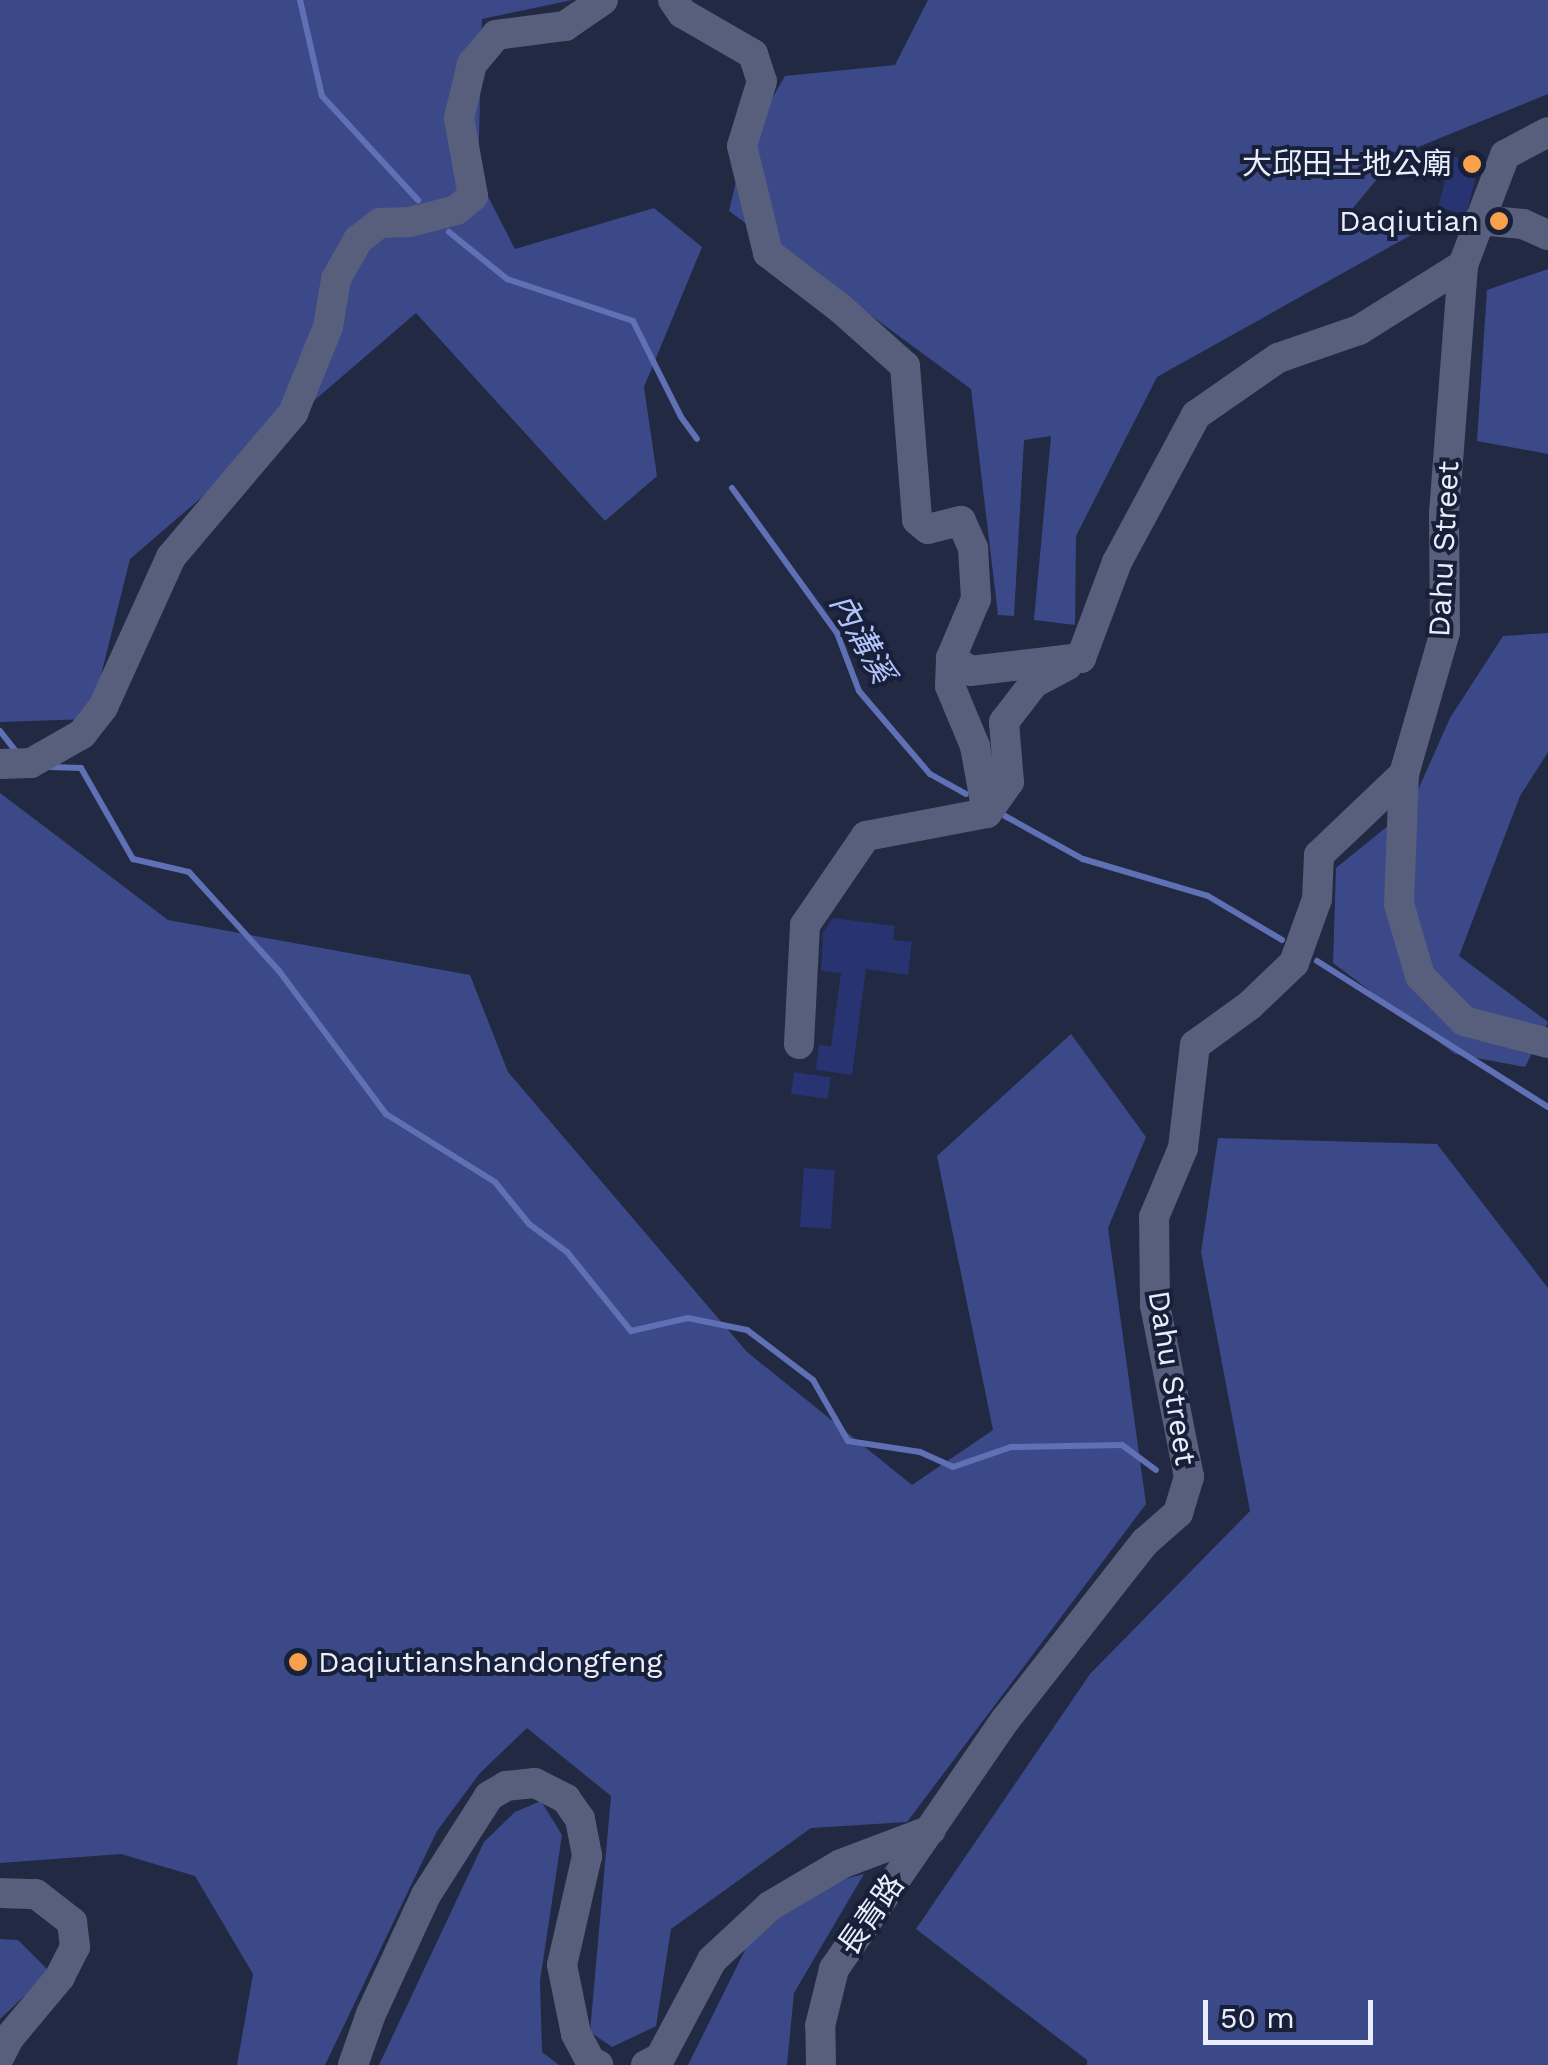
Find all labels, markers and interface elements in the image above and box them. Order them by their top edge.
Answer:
place label: 大邱田土地公廟 [1242,146,1452,182]
marker: 大邱田土地公廟 [1461,153,1483,175]
place label: Daqiutian [1339,203,1479,239]
marker: Daqiutian [1488,210,1510,232]
street label: Dahu Street [1421,460,1467,638]
water label: 內溝溪 [822,587,902,689]
street label: Dahu Street [1140,1288,1204,1468]
place label: Daqiutianshandongfeng [318,1644,662,1680]
marker: Daqiutianshandongfeng [287,1651,309,1673]
street label: 長青路 [830,1868,912,1962]
scale bar [1208,1980,1378,2042]
text: 50 m [1220,2000,1295,2035]

